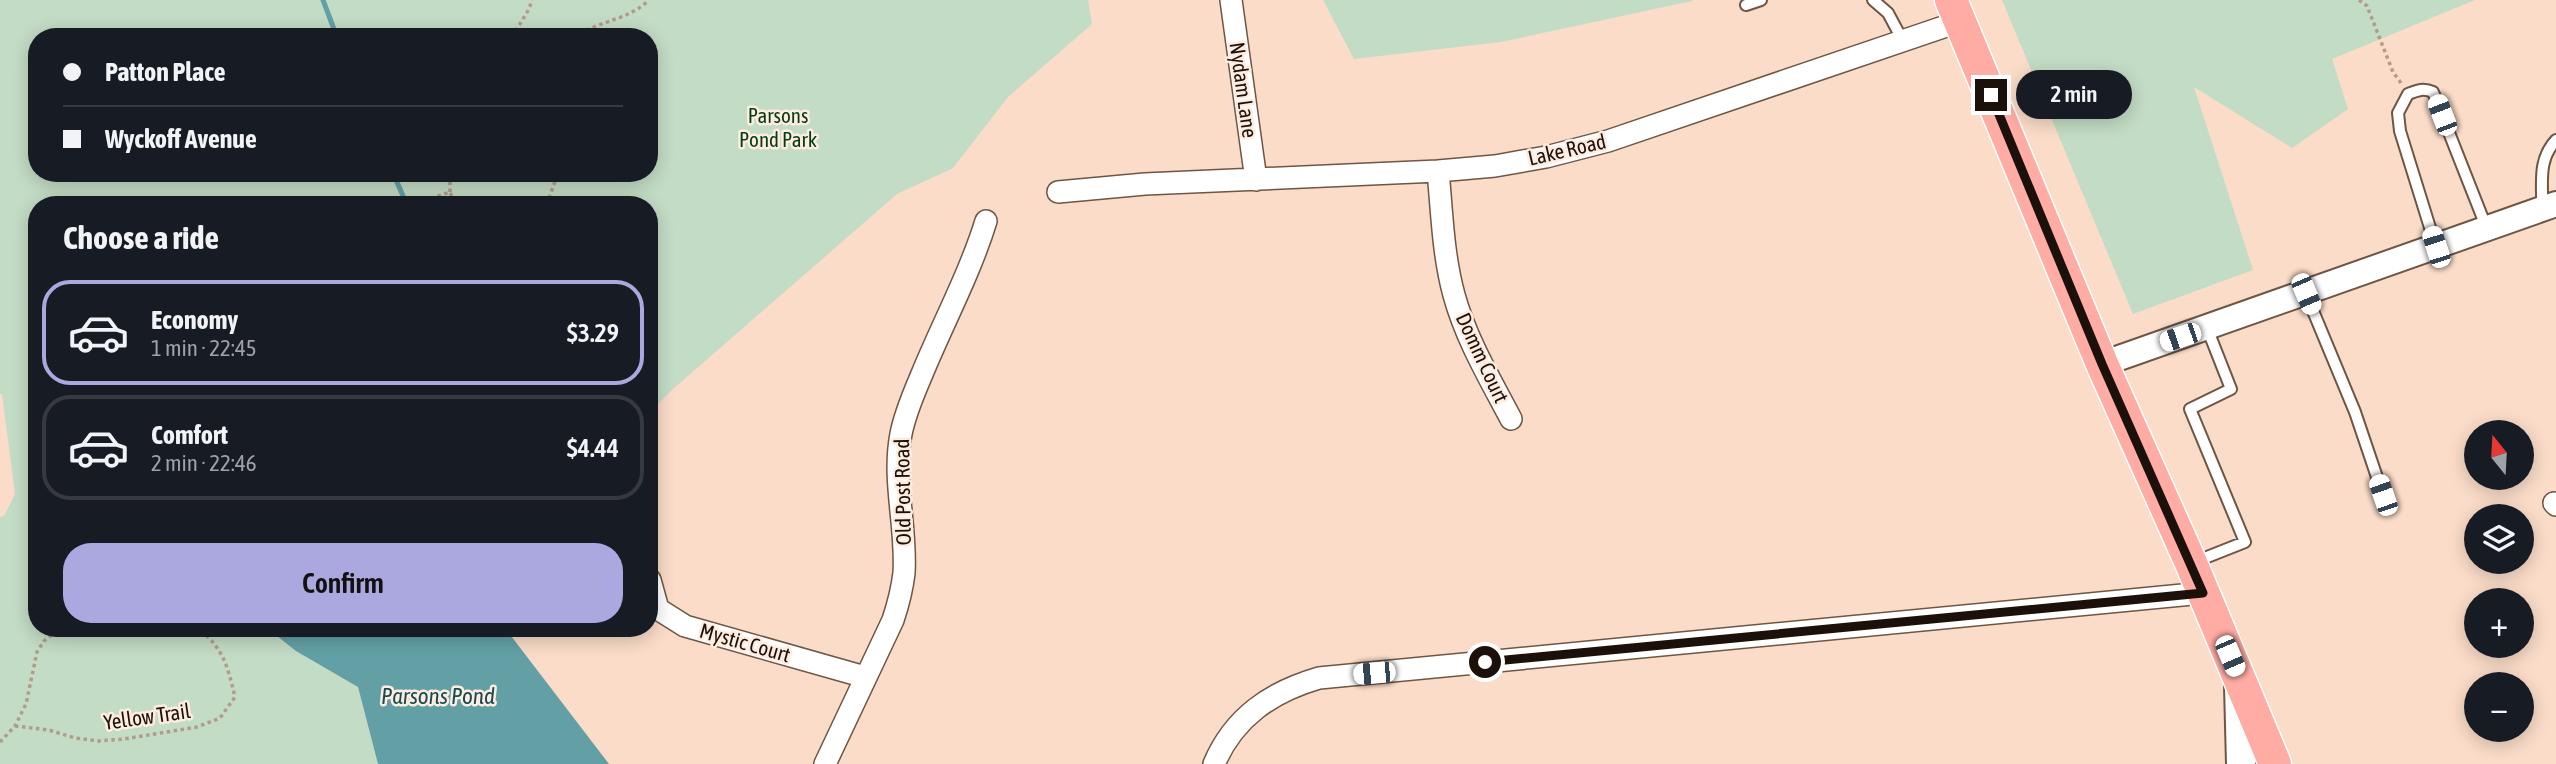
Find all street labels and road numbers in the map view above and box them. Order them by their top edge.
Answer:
street label: Nydam Lane [1225,41,1263,139]
street label: Lake Road [1525,128,1608,170]
street label: Domm Court [1452,309,1514,406]
street label: Old Post Road [889,438,915,546]
street label: Mystic Court [697,618,793,666]
street label: Yellow Trail [102,698,192,734]

